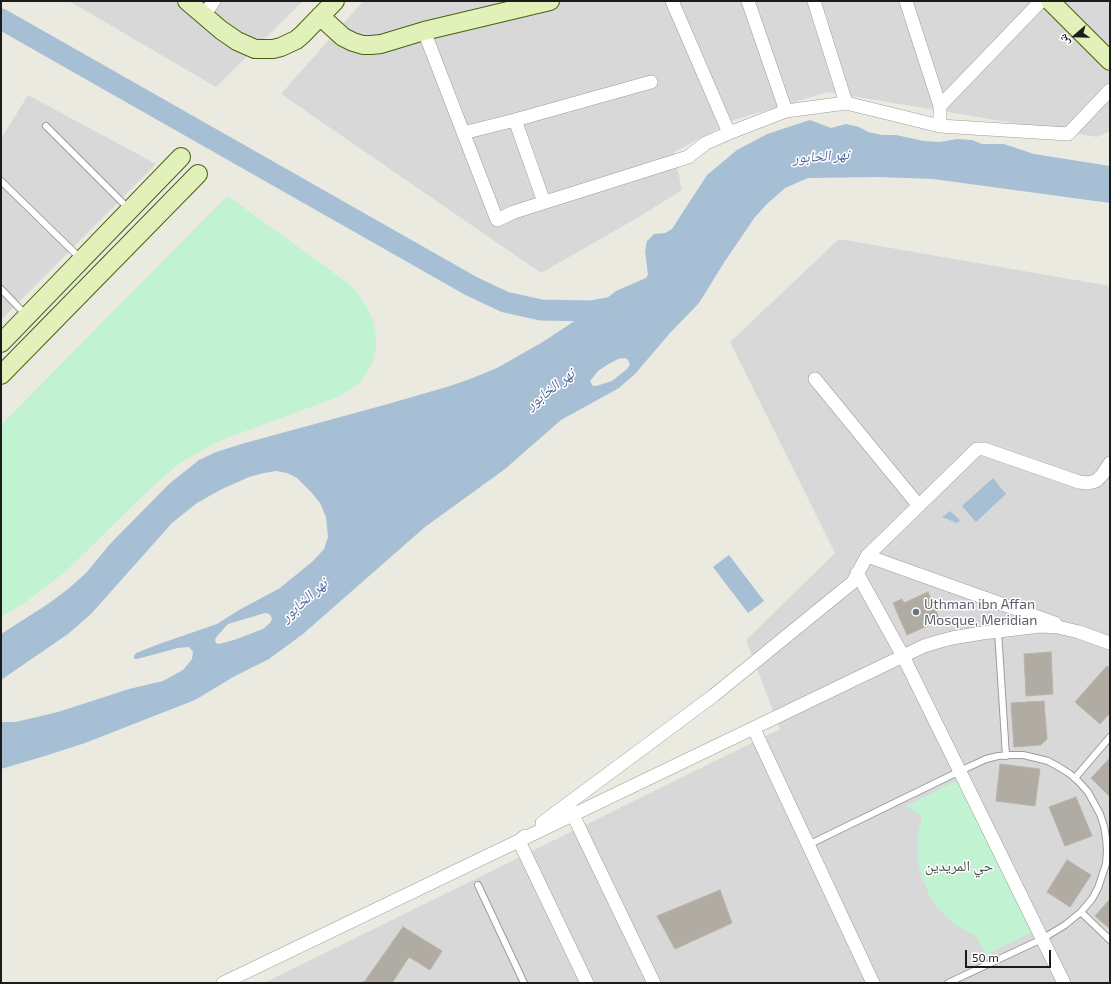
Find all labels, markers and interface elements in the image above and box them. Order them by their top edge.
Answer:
north arrow [1055,16,1095,56]
text: ش [1055,33,1071,48]
water label: نهر الخابور [792,145,850,167]
water label: نهر الخابور [522,364,578,414]
water label: نهر الخابور [277,574,331,626]
place label: Uthman ibn Affan Mosque, Meridian [924,596,1037,628]
marker: Uthman ibn Affan Mosque, Meridian [911,607,921,617]
district label: حي المريدين [925,857,993,875]
scale bar [967,942,1053,968]
text: 50 m [972,950,999,964]

